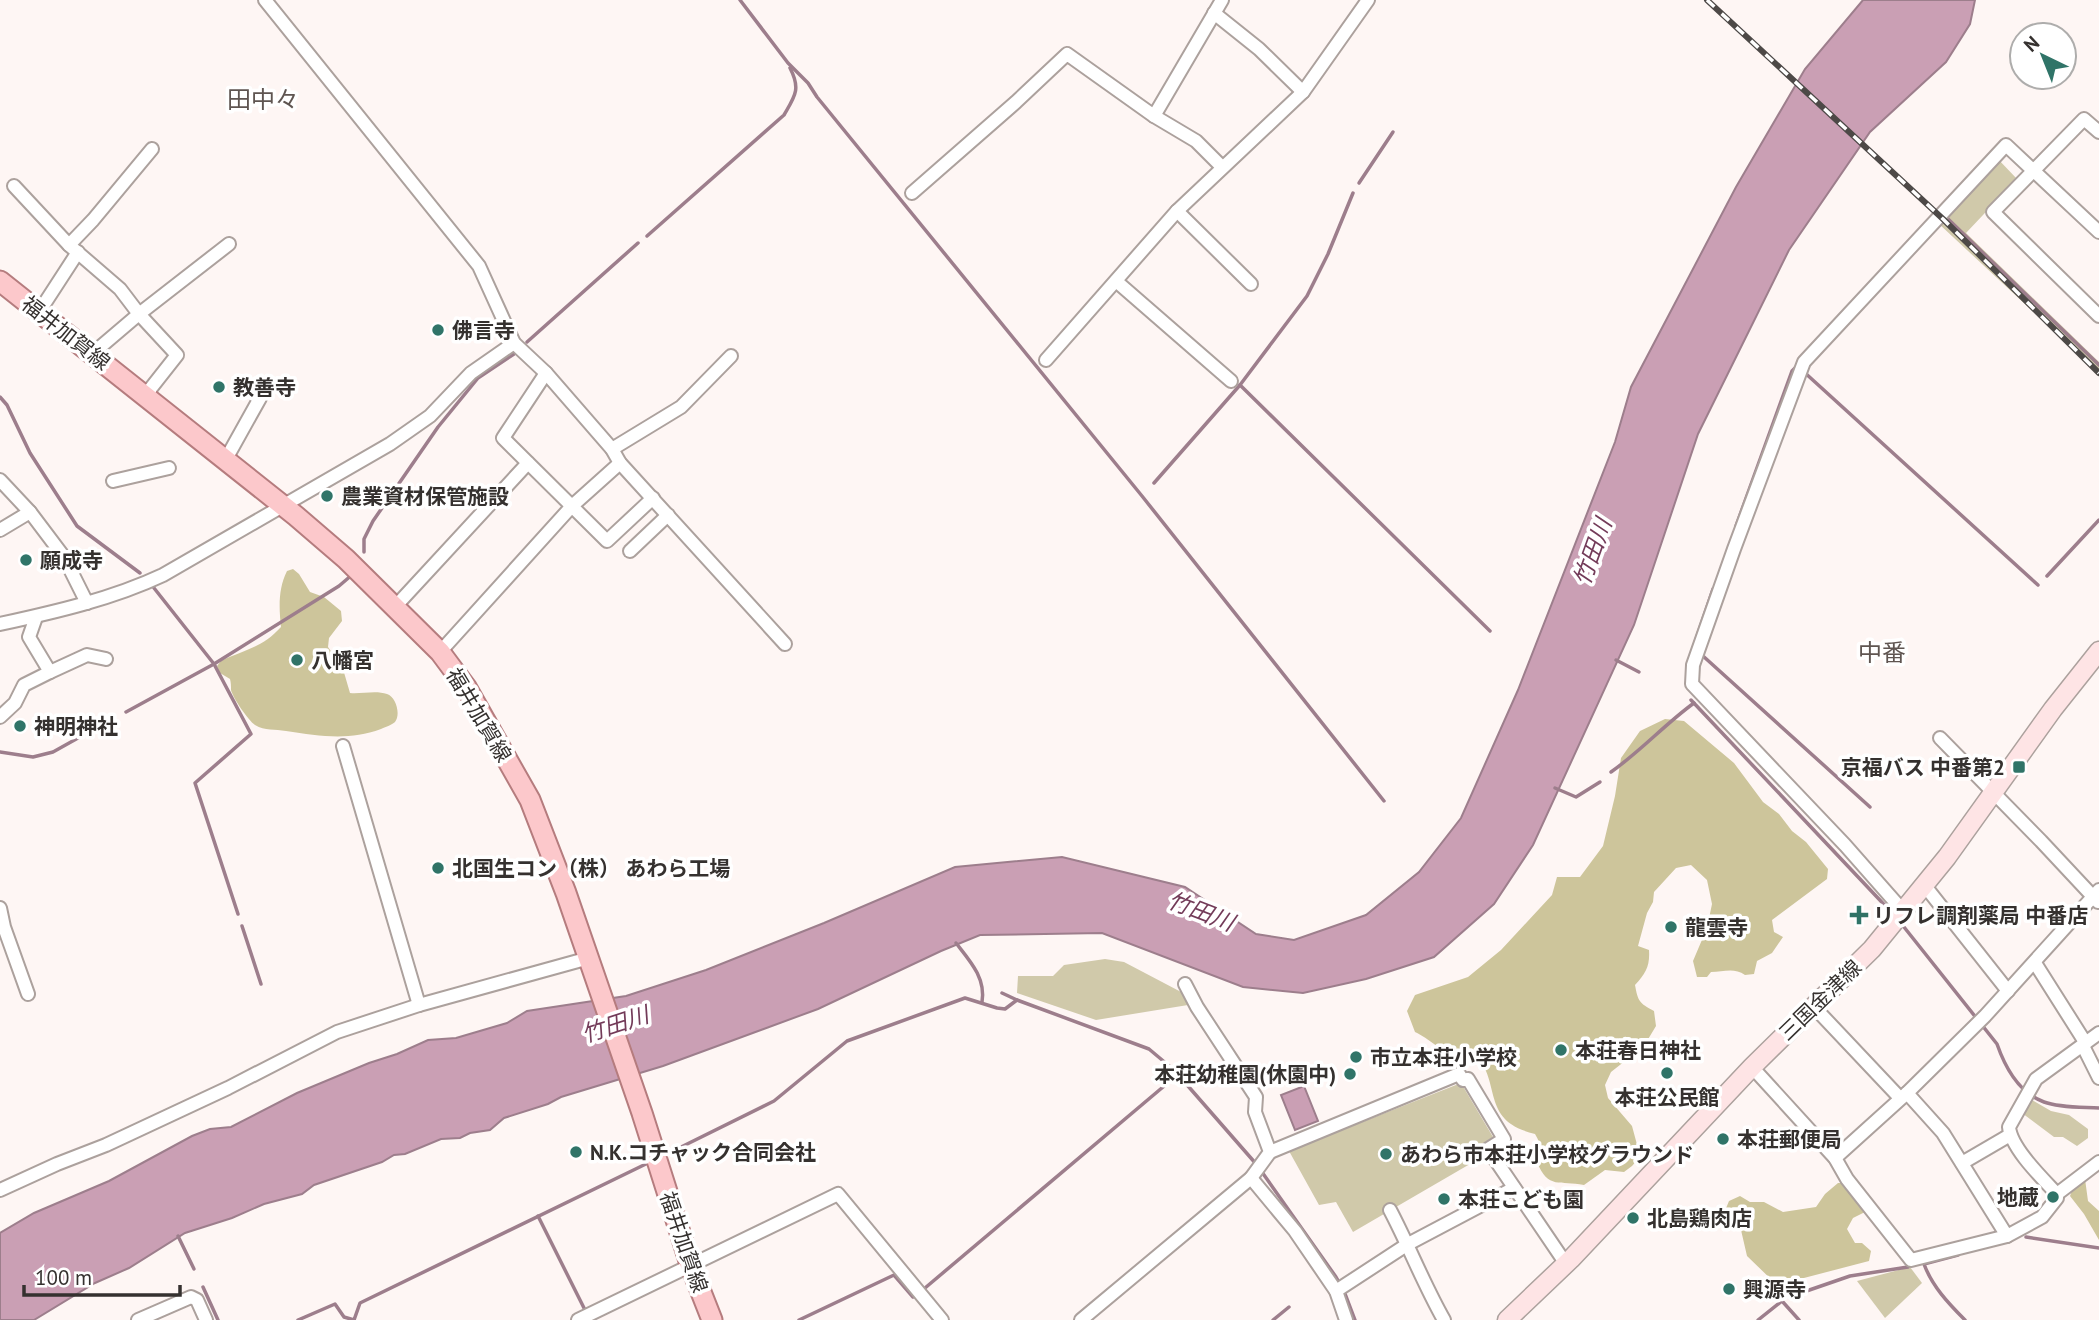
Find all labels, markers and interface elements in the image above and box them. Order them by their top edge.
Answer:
north arrow [2008,21,2078,91]
text: N [2019,31,2044,57]
district label: 田中々 [227,84,299,115]
street label: 福井加賀線 [16,290,116,376]
place label: 佛言寺 [452,317,515,344]
marker: 佛言寺 [430,322,446,338]
place label: 教善寺 [233,374,296,401]
marker: 教善寺 [211,379,227,395]
place label: 農業資材保管施設 [341,483,509,510]
marker: 農業資材保管施設 [319,488,335,504]
water label: 竹田川 [1567,512,1618,589]
place label: 願成寺 [40,547,103,574]
marker: 願成寺 [18,552,34,568]
district label: 中番 [1858,637,1906,668]
place label: 八幡宮 [311,647,374,674]
marker: 八幡宮 [289,652,305,668]
street label: 福井加賀線 [440,663,518,767]
place label: 神明神社 [34,713,118,740]
marker: 神明神社 [12,718,28,734]
place label: 京福バス 中番第2 [1841,754,2005,781]
marker: 京福バス 中番第2 [2011,759,2027,775]
place label: 北国生コン（株） あわら工場 [452,855,730,882]
marker: 北国生コン（株） あわら工場 [430,860,446,876]
water label: 竹田川 [1164,885,1241,938]
place label: リフレ調剤薬局 中番店 [1873,902,2088,929]
marker: リフレ調剤薬局 中番店 [1851,907,1867,923]
place label: 龍雲寺 [1685,914,1748,941]
marker: 龍雲寺 [1663,919,1679,935]
street label: 三国金津線 [1773,954,1867,1046]
water label: 竹田川 [578,999,655,1048]
place label: 本荘春日神社 [1575,1037,1701,1064]
marker: 本荘春日神社 [1553,1042,1569,1058]
place label: 市立本荘小学校 [1370,1044,1517,1071]
marker: 市立本荘小学校 [1348,1049,1364,1065]
place label: 本荘幼稚園(休園中) [1154,1061,1336,1088]
marker: 本荘公民館 [1659,1065,1675,1081]
marker: 本荘幼稚園(休園中) [1342,1066,1358,1082]
place label: 本荘公民館 [1615,1084,1720,1111]
place label: 本荘郵便局 [1737,1126,1842,1153]
marker: 本荘郵便局 [1715,1131,1731,1147]
place label: N.K.コチャック合同会社 [590,1139,816,1166]
place label: あわら市本荘小学校グラウンド [1400,1141,1694,1168]
marker: N.K.コチャック合同会社 [568,1144,584,1160]
marker: あわら市本荘小学校グラウンド [1378,1146,1394,1162]
place label: 地蔵 [1997,1184,2039,1211]
place label: 本荘こども園 [1458,1186,1584,1213]
street label: 福井加賀線 [654,1188,714,1296]
marker: 地蔵 [2045,1189,2061,1205]
marker: 本荘こども園 [1436,1191,1452,1207]
place label: 北島鶏肉店 [1647,1205,1752,1232]
marker: 北島鶏肉店 [1625,1210,1641,1226]
scale bar [24,1254,180,1298]
text: 100 m [35,1264,92,1291]
place label: 興源寺 [1743,1276,1806,1303]
marker: 興源寺 [1721,1281,1737,1297]

